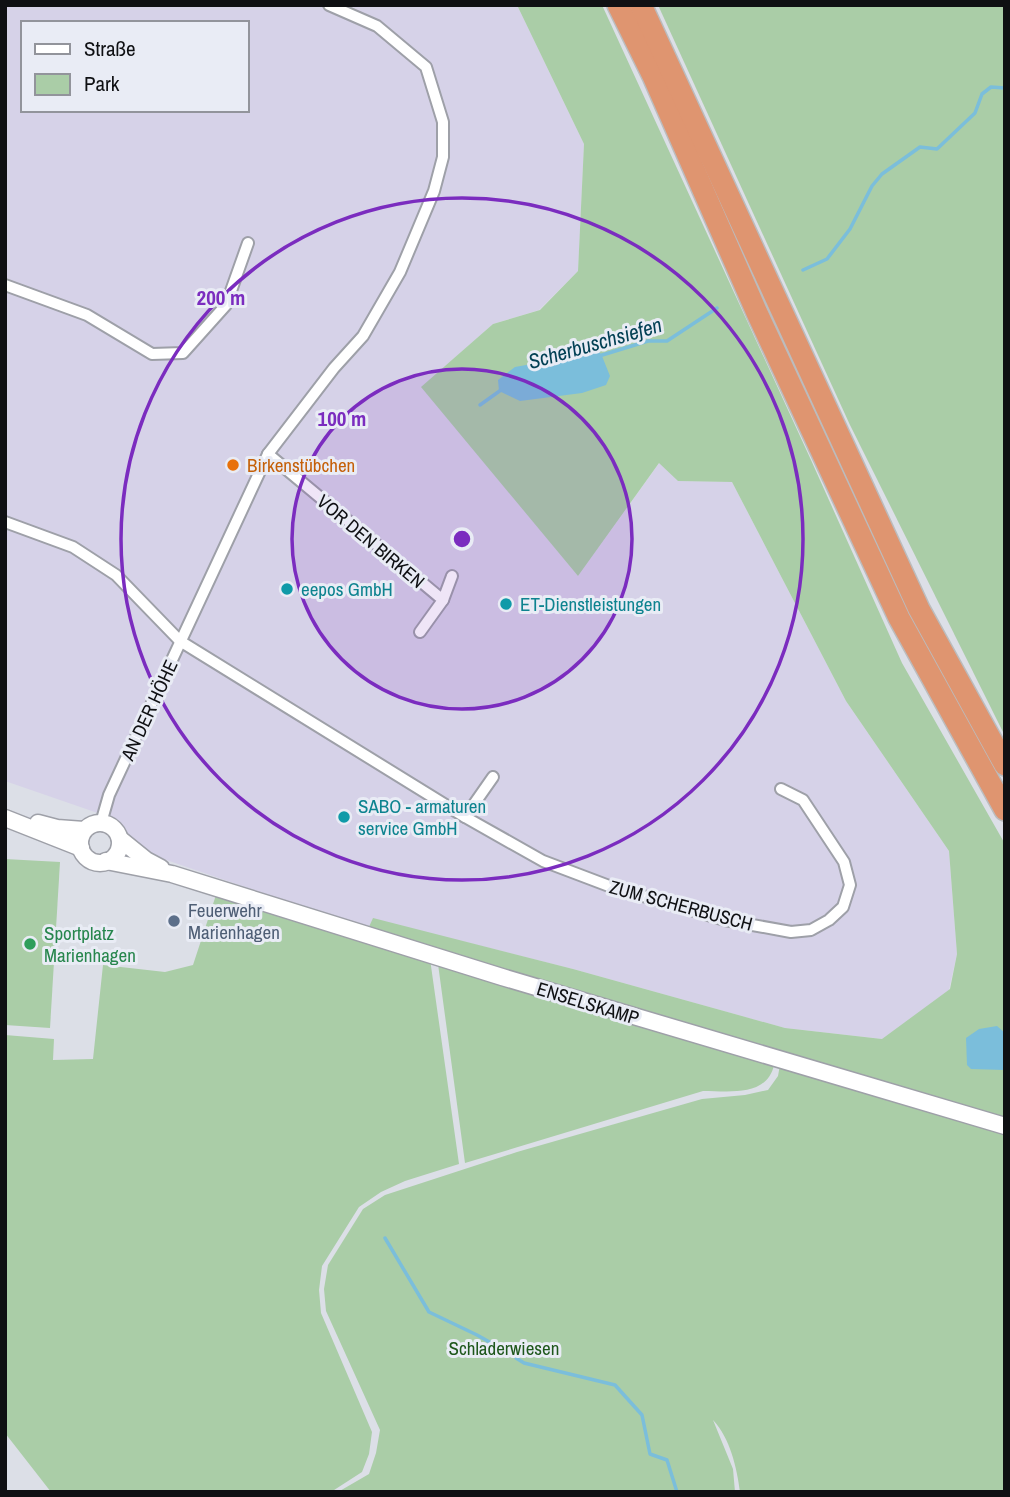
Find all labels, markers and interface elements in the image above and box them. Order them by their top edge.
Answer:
legend [21,21,248,112]
text: Straße [84,34,136,63]
text: Park [84,69,120,98]
text: 200 m [197,283,245,312]
water label: Scherbuschsiefen [525,310,665,376]
text: 100 m [318,404,366,433]
place label: Birkenstübchen [247,452,355,478]
marker: Birkenstübchen [225,457,241,473]
street label: VOR DEN BIRKEN [312,488,430,594]
centre of rings [450,527,474,551]
place label: eepos GmbH [301,576,393,602]
marker: eepos GmbH [279,581,295,597]
place label: ET-Dienstleistungen [520,591,661,617]
marker: ET-Dienstleistungen [498,596,514,612]
street label: AN DER HÖHE [114,655,184,765]
place label: SABO - armaturen service GmbH [358,793,486,841]
marker: SABO - armaturen service GmbH [336,809,352,825]
street label: ZUM SCHERBUSCH [607,873,755,937]
place label: Feuerwehr Marienhagen [188,897,280,945]
marker: Feuerwehr Marienhagen [166,913,182,929]
place label: Sportplatz Marienhagen [44,920,136,968]
marker: Sportplatz Marienhagen [22,936,38,952]
street label: ENSELSKAMP [534,975,642,1031]
park label: Schladerwiesen [449,1335,559,1361]

